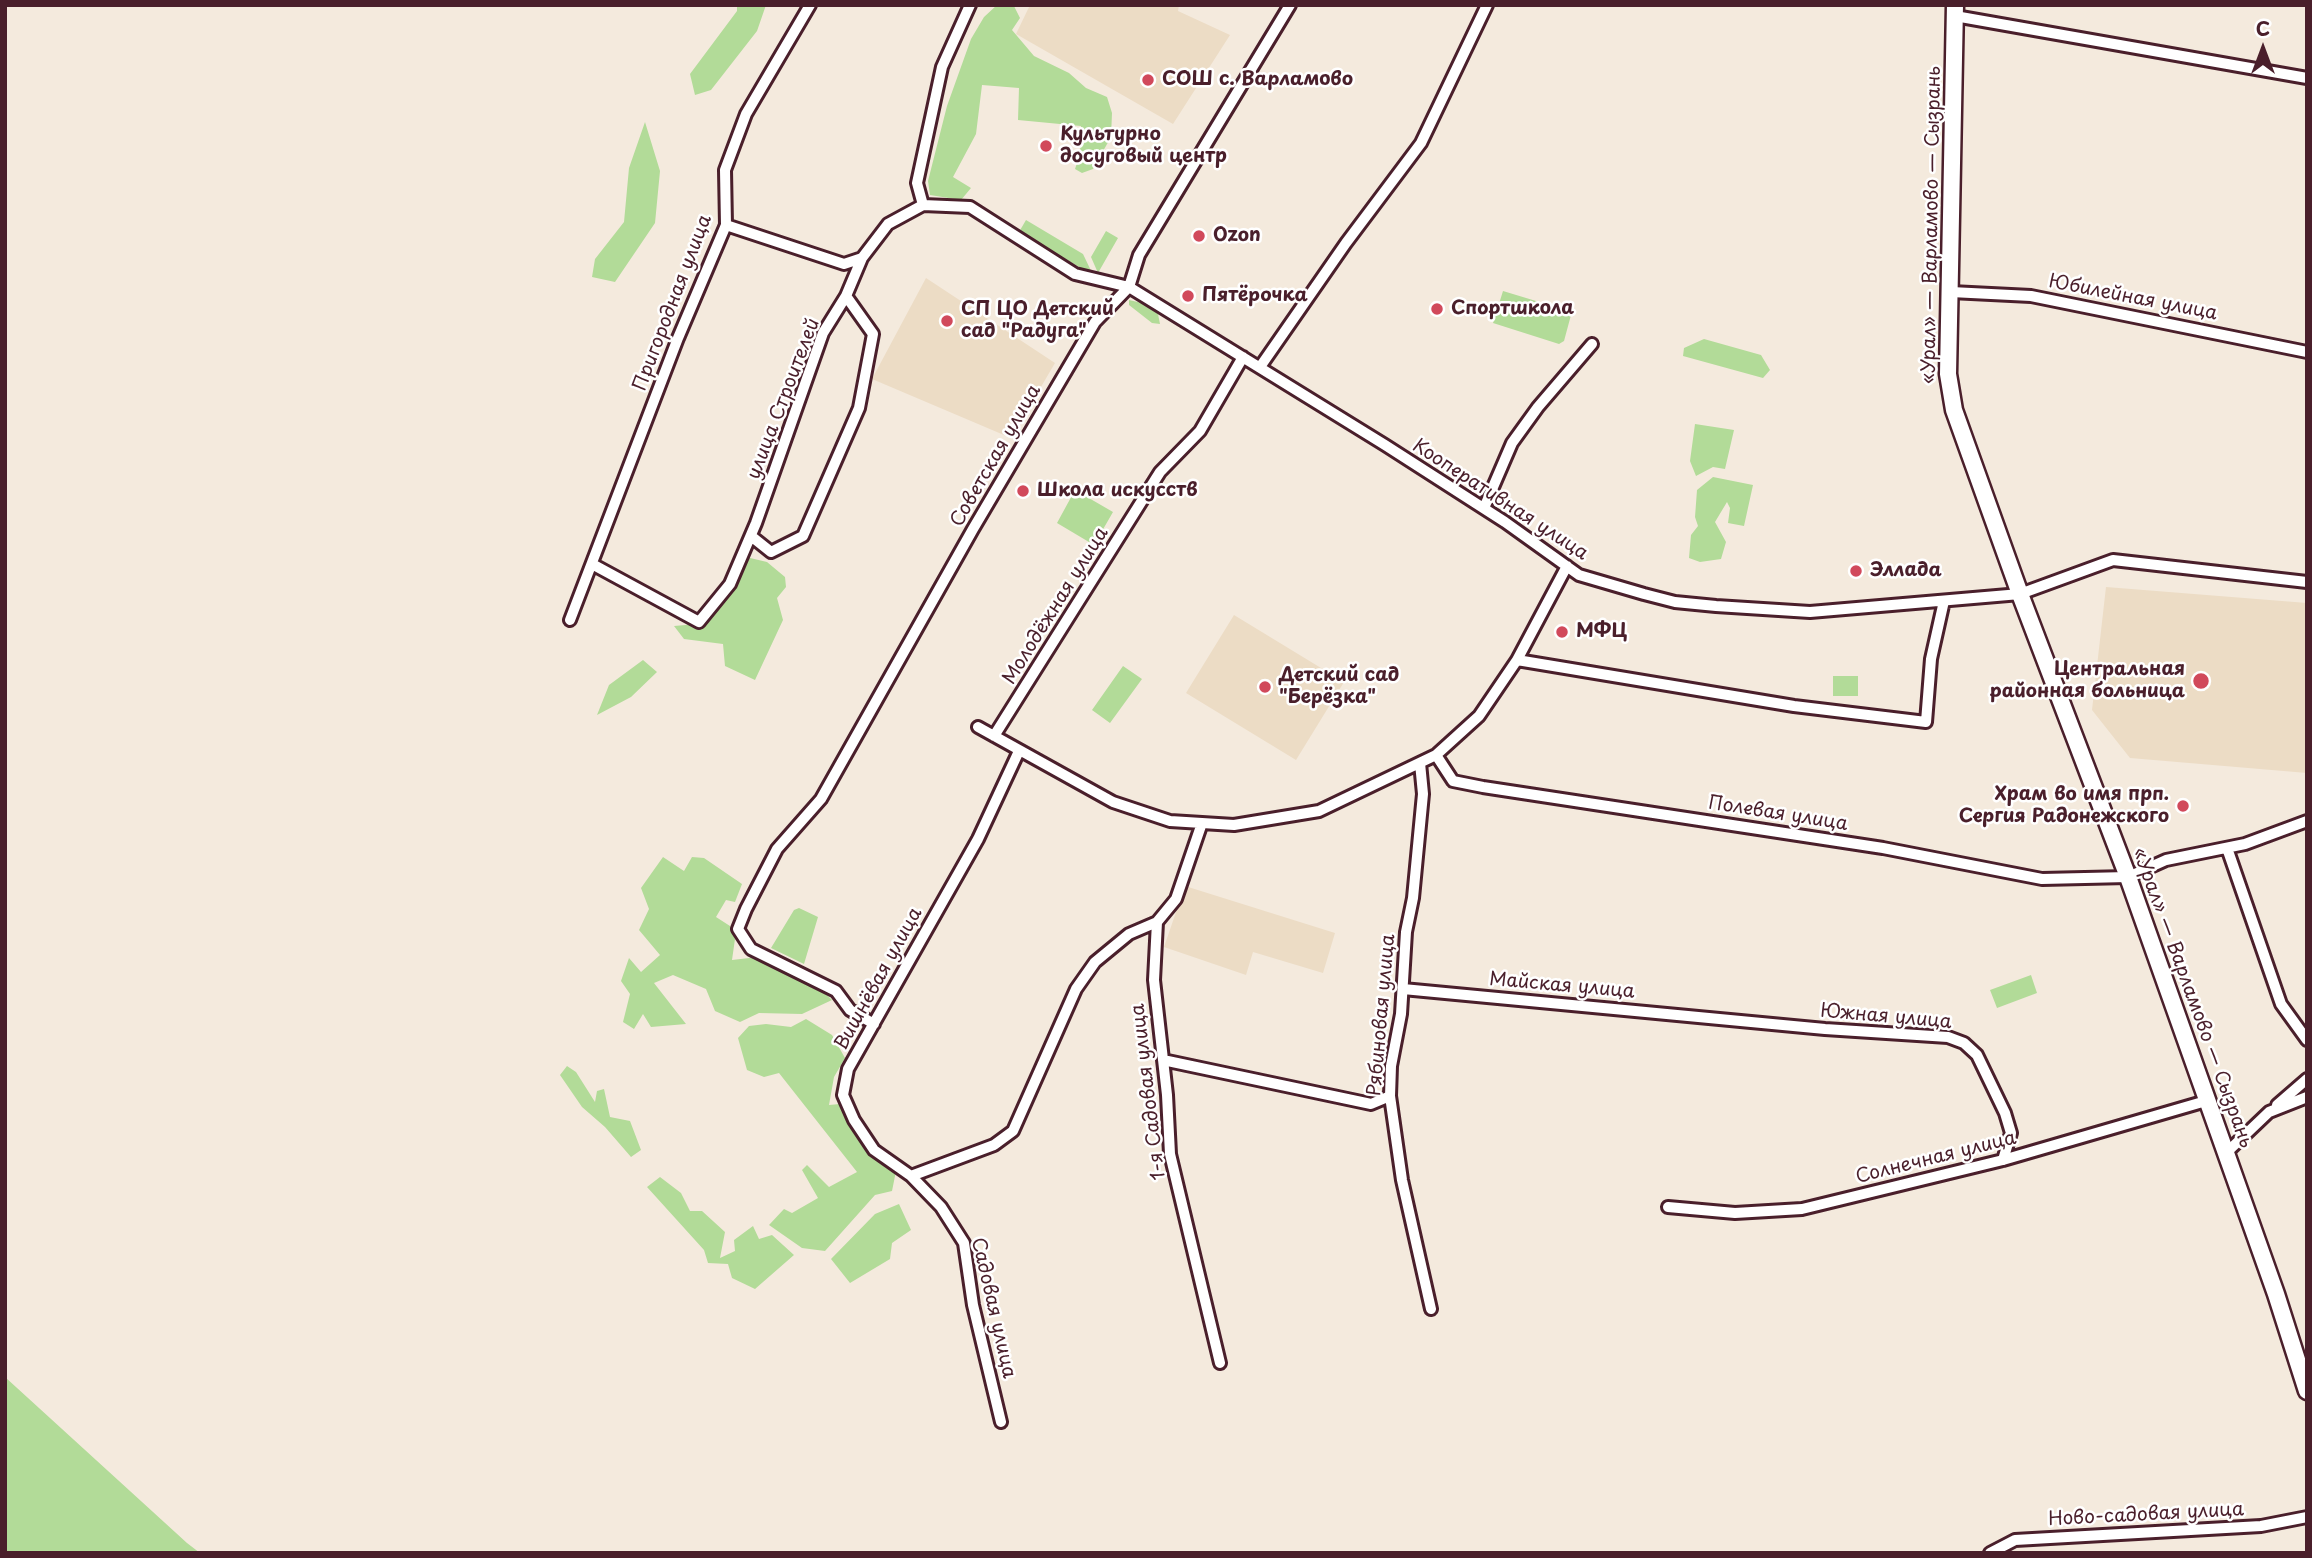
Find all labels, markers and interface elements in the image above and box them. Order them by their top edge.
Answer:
north arrow [2228,14,2298,84]
text: С [2256,14,2270,42]
street label: «Урал» — Варламово — Сызрань [1918,66,1946,384]
place label: СОШ с. Варламово [1162,69,1353,91]
marker: СОШ с. Варламово [1140,72,1156,88]
place label: Культурно досуговый центр [1060,124,1227,168]
marker: Культурно досуговый центр [1038,138,1054,154]
street label: Пригородная улица [629,212,717,394]
place label: Ozon [1213,225,1261,247]
marker: Ozon [1191,228,1207,244]
street label: Юбилейная улица [2047,270,2219,326]
place label: Пятёрочка [1202,285,1308,307]
marker: Пятёрочка [1180,288,1196,304]
place label: Спортшкола [1451,298,1574,320]
place label: СП ЦО Детский сад "Радуга" [961,299,1114,343]
marker: Спортшкола [1429,301,1445,317]
marker: СП ЦО Детский сад "Радуга" [939,313,955,329]
street label: улица Строителей [743,315,825,483]
street label: Советская улица [946,381,1046,531]
street label: Кооперативная улица [1408,435,1592,565]
place label: Школа искусств [1037,480,1198,502]
marker: Школа искусств [1015,483,1031,499]
street label: Молодёжная улица [998,523,1114,689]
place label: Эллада [1870,560,1942,582]
marker: Эллада [1848,563,1864,579]
place label: МФЦ [1576,621,1627,643]
marker: МФЦ [1554,624,1570,640]
place label: Центральная районная больница [1990,659,2185,703]
place label: Детский сад "Берёзка" [1279,665,1399,709]
marker: Центральная районная больница [2191,671,2211,691]
marker: Детский сад "Берёзка" [1257,679,1273,695]
place label: Храм во имя прп. Сергия Радонежского [1959,784,2169,828]
street label: Полевая улица [1707,792,1849,836]
marker: Храм во имя прп. Сергия Радонежского [2175,798,2191,814]
street label: «Урал» — Варламово — Сызрань [2127,845,2257,1151]
street label: Вишнёвая улица [830,904,928,1054]
street label: Рябиновая улица [1364,933,1400,1097]
street label: Майская улица [1488,968,1636,1004]
street label: Южная улица [1819,1000,1953,1034]
street label: 1-я Садовая улица [1127,1002,1171,1182]
street label: Солнечная улица [1853,1127,2019,1189]
street label: Садовая улица [966,1236,1020,1380]
street label: Ново-садовая улица [2048,1498,2244,1532]

